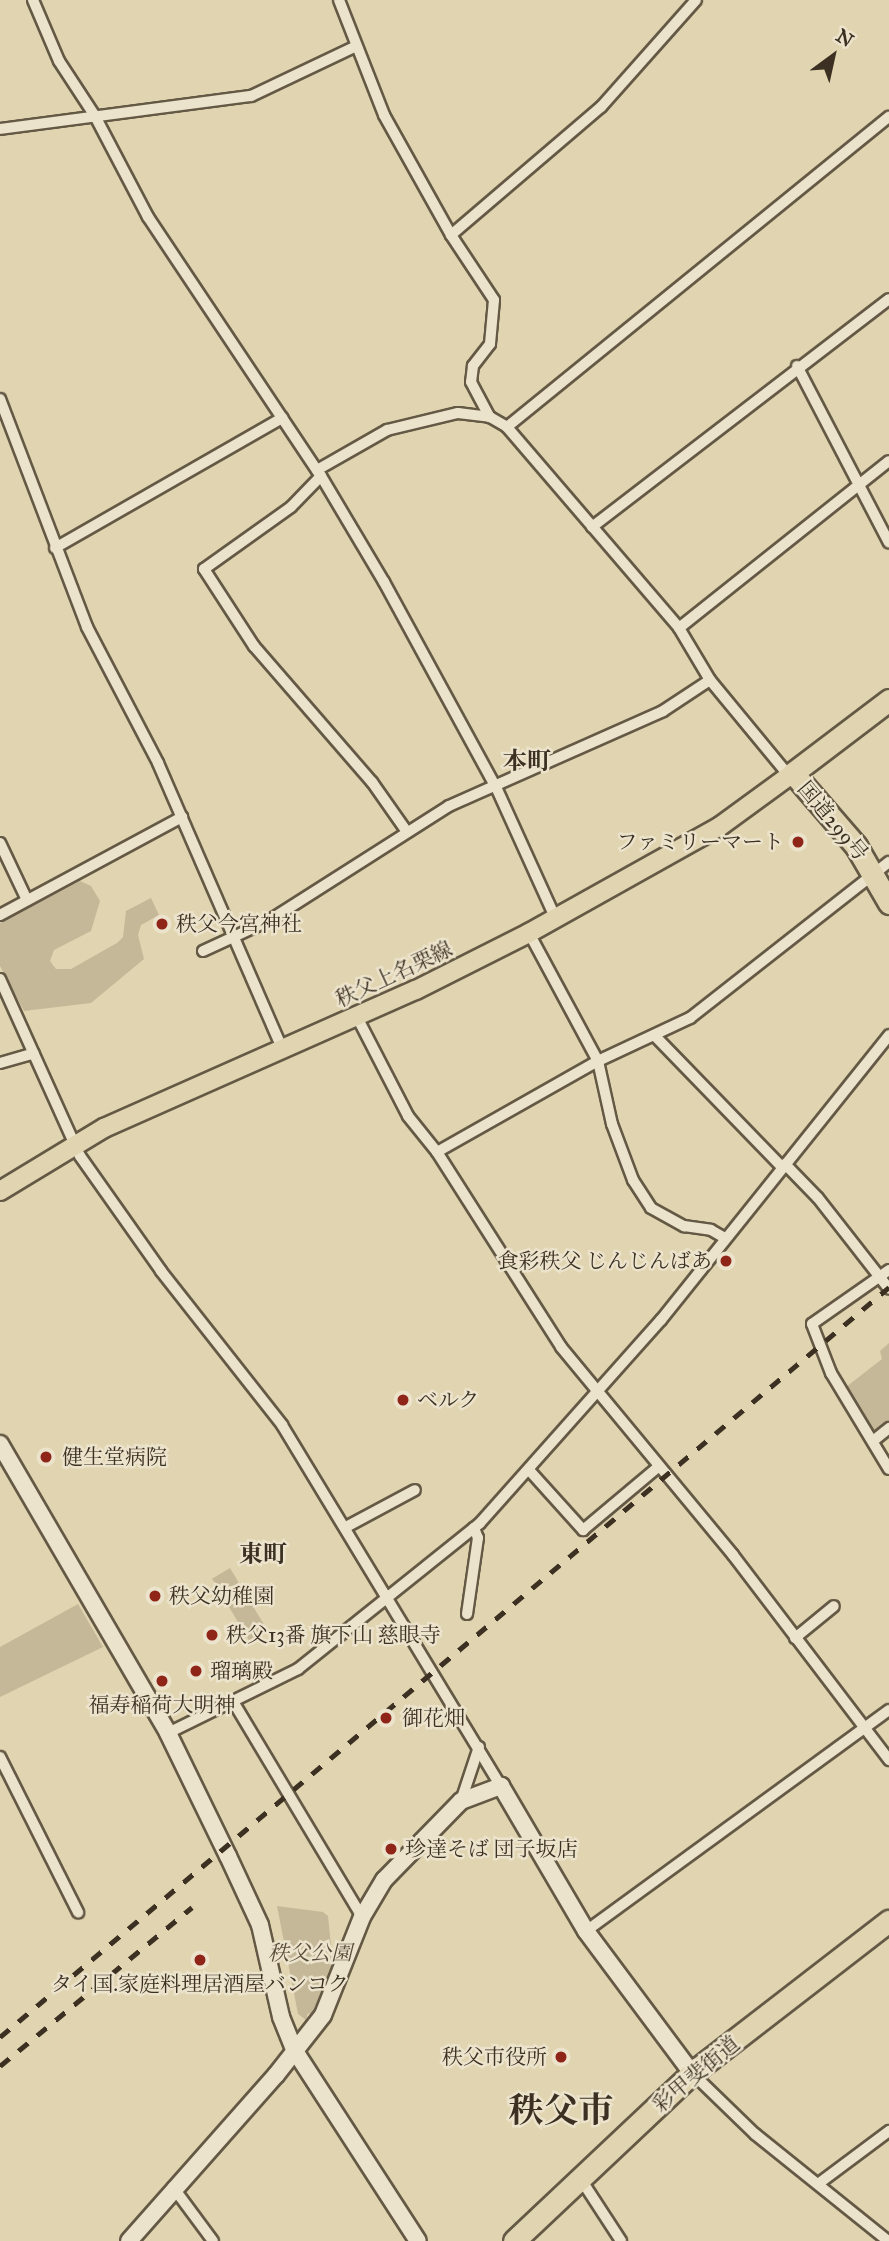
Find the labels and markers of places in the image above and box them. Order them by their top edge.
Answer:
place label: ファミリーマート [616,829,784,855]
marker: ファミリーマート [790,834,806,850]
place label: 秩父今宮神社 [176,911,302,937]
marker: 秩父今宮神社 [154,916,170,932]
place label: 食彩秩父 じんじんばあ [497,1248,712,1274]
marker: 食彩秩父 じんじんばあ [718,1253,734,1269]
place label: ベルク [417,1387,480,1413]
marker: ベルク [395,1392,411,1408]
place label: 健生堂病院 [62,1444,167,1470]
marker: 健生堂病院 [36,1447,56,1467]
place label: 秩父幼稚園 [169,1583,274,1609]
marker: 秩父幼稚園 [147,1588,163,1604]
place label: 秩父13番 旗下山 慈眼寺 [226,1622,441,1648]
marker: 秩父13番 旗下山 慈眼寺 [204,1627,220,1643]
place label: 瑠璃殿 [210,1658,273,1684]
marker: 瑠璃殿 [188,1663,204,1679]
marker: 福寿稲荷大明神 [154,1673,170,1689]
place label: 福寿稲荷大明神 [89,1692,235,1718]
place label: 御花畑 [402,1705,465,1731]
marker: 御花畑 [376,1708,396,1728]
place label: 珍達そば 団子坂店 [405,1836,578,1862]
marker: 珍達そば 団子坂店 [383,1841,399,1857]
marker: タイ国.家庭料理居酒屋バンコク [192,1952,208,1968]
place label: タイ国.家庭料理居酒屋バンコク [51,1971,349,1997]
place label: 秩父市役所 [442,2044,547,2070]
marker: 秩父市役所 [553,2049,569,2065]

